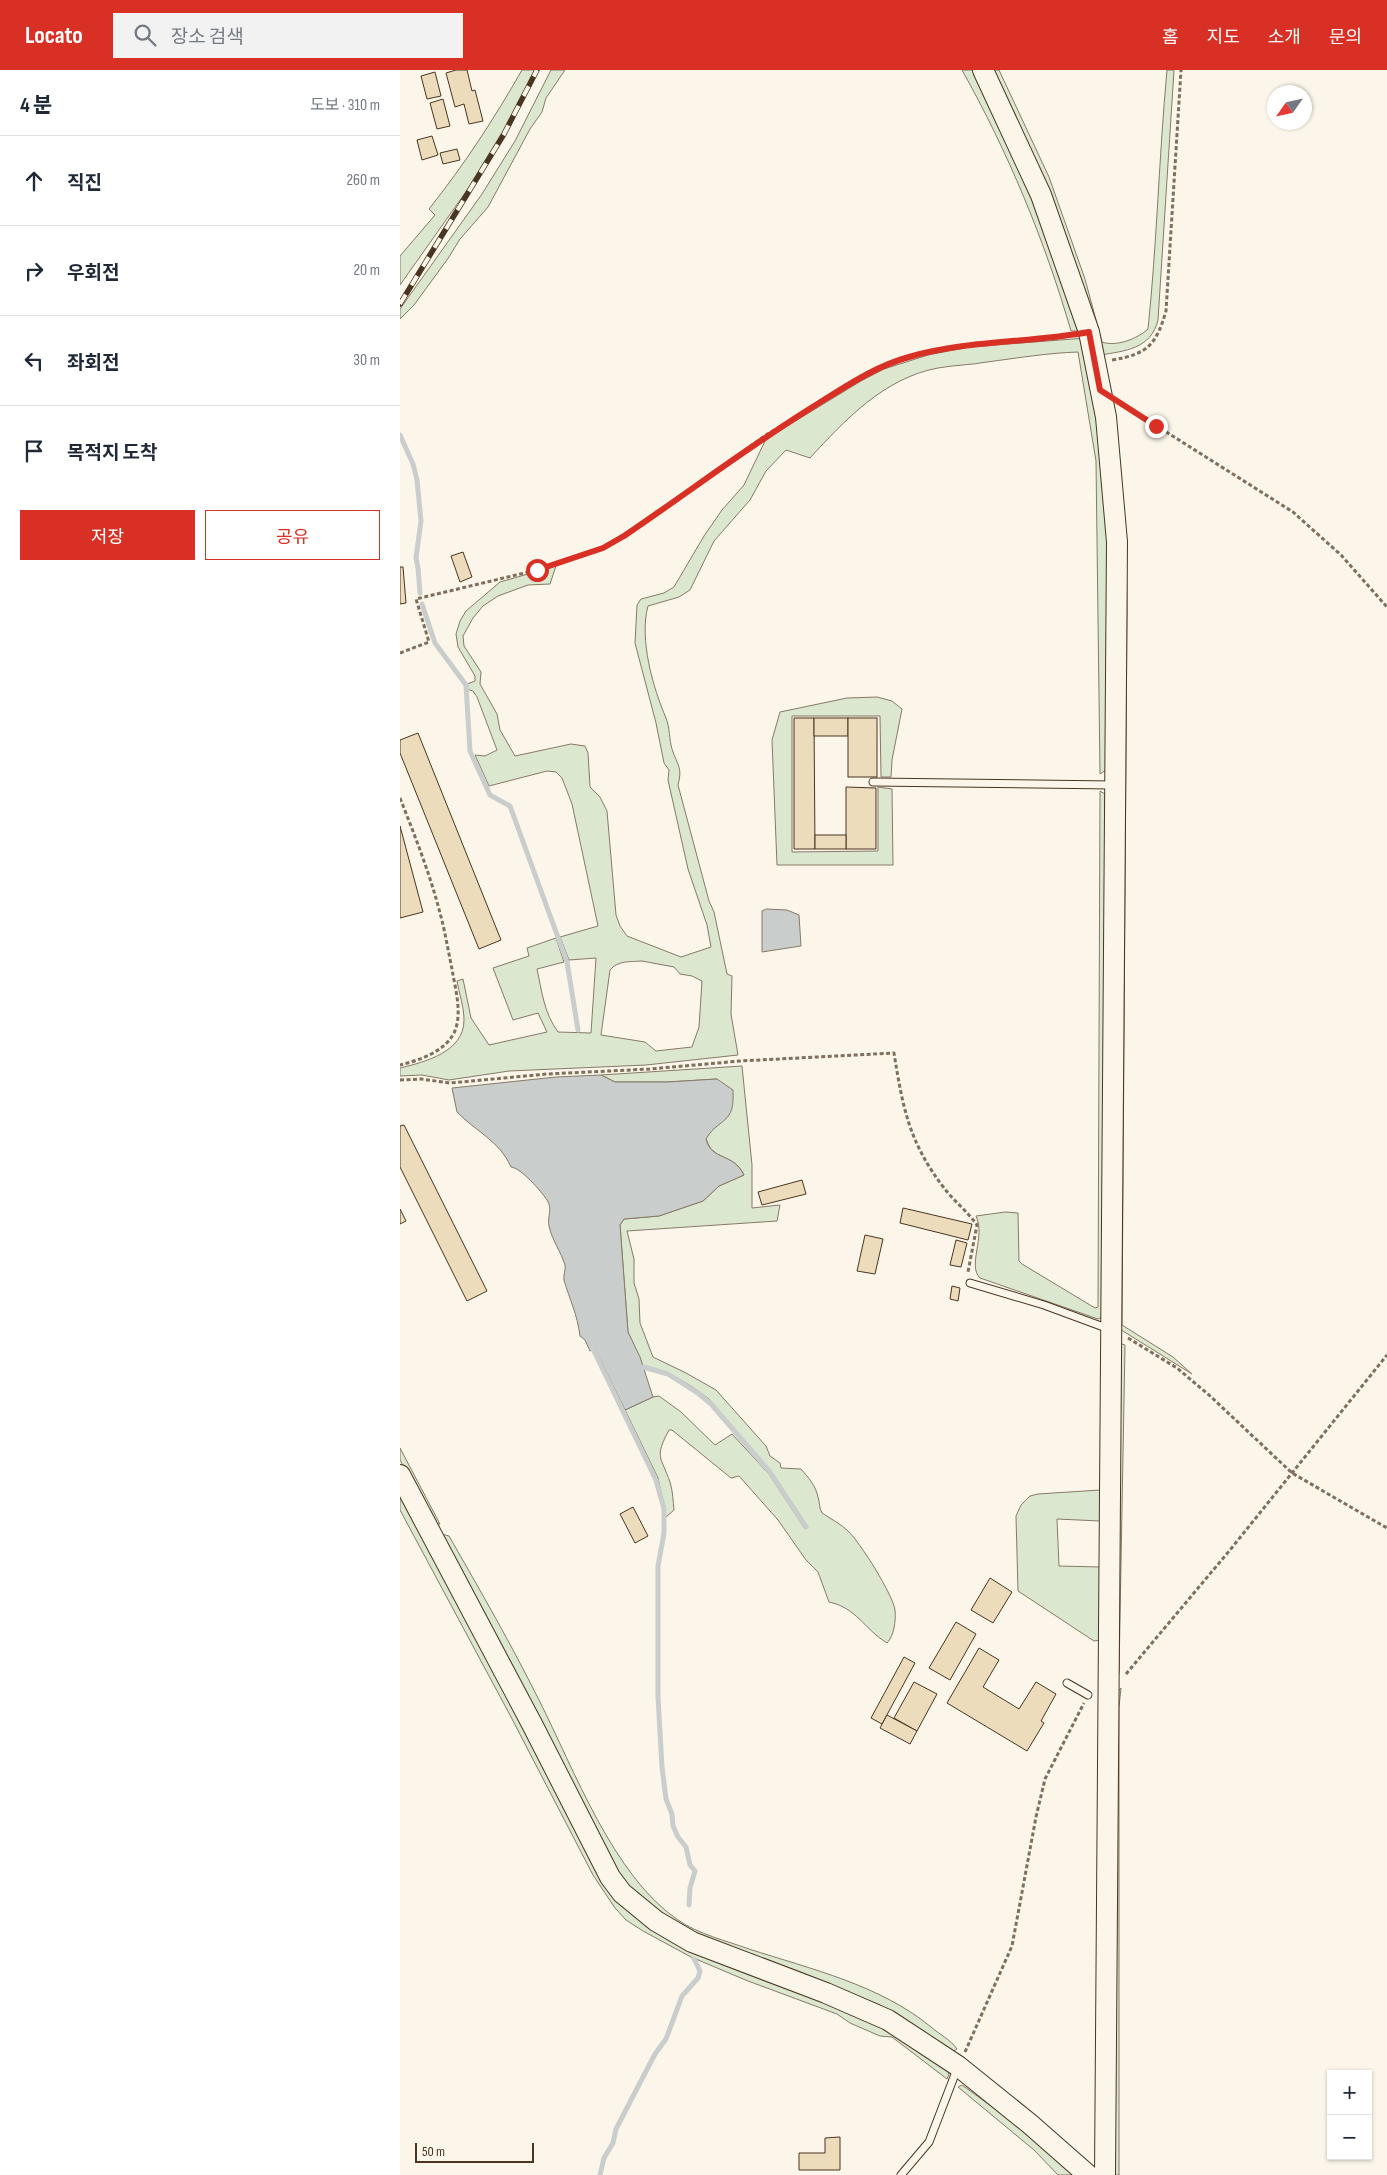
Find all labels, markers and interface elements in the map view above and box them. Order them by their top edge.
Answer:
search box [113,13,463,58]
text: Locato [25,21,83,50]
icon: search [131,21,159,49]
text: 장소 검색 [171,26,244,49]
text: 홈 [1162,27,1179,48]
text: 지도 [1207,27,1240,48]
text: 소개 [1268,27,1301,48]
text: 문의 [1329,27,1362,48]
north arrow [1267,85,1312,130]
text: 4 분 [20,93,52,118]
text: 도보 · 310 m [310,96,380,115]
icon: ahead [20,167,48,195]
text: 260 m [346,171,380,190]
text: 직진 [67,172,102,195]
icon: right [20,257,48,285]
text: 20 m [353,261,380,280]
text: 우회전 [67,262,119,285]
icon: left [20,347,48,375]
text: 30 m [353,351,380,370]
text: 좌회전 [67,352,119,375]
route end [1145,415,1168,438]
icon: arrive [20,437,48,465]
text: 목적지 도착 [67,442,157,465]
button: 저장 [20,510,195,560]
button: 공유 [205,510,380,560]
route start [526,559,549,582]
map controls [1327,2070,1372,2160]
button: + [1327,2070,1372,2115]
button: − [1327,2115,1372,2160]
scale bar [415,2140,534,2163]
text: 50 m [422,2143,445,2160]

